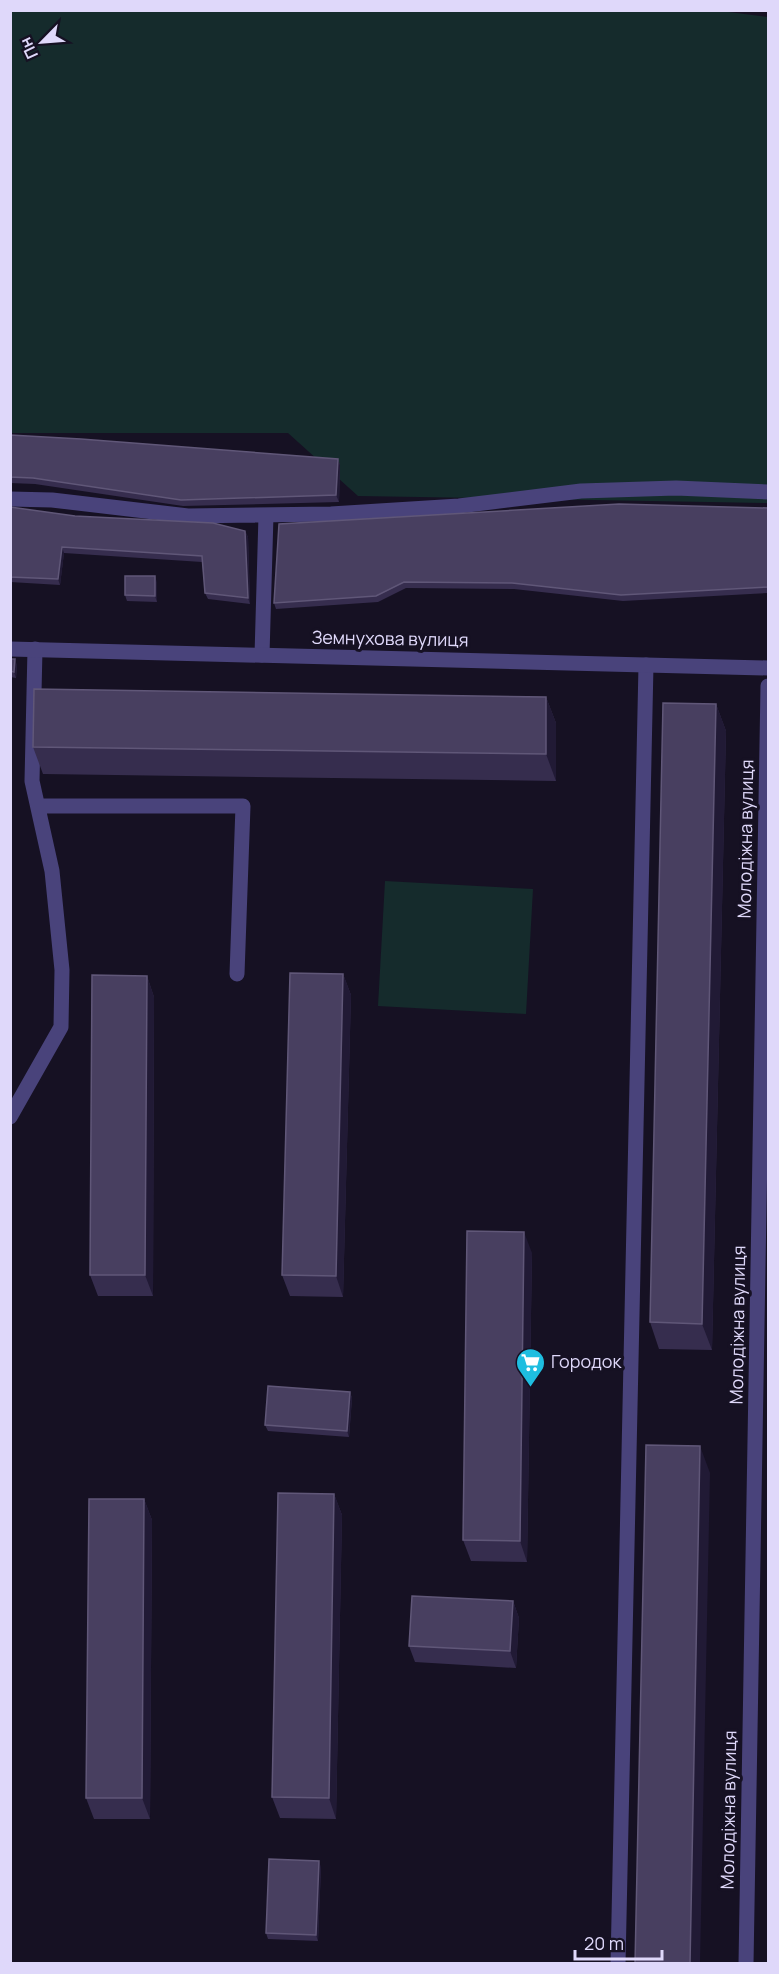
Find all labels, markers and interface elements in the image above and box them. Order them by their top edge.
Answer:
north arrow [12,12,72,72]
text: Пн [14,34,43,63]
street label: Земнухова вулиця [311,625,469,651]
street label: Молодіжна вулиця [732,759,758,919]
street label: Молодіжна вулиця [724,1245,750,1405]
supermarket icon: Городок [514,1346,546,1388]
place label: Городок [551,1349,622,1373]
street label: Молодіжна вулиця [715,1730,741,1890]
scale bar [575,1923,662,1961]
text: 20 m [584,1931,624,1955]

